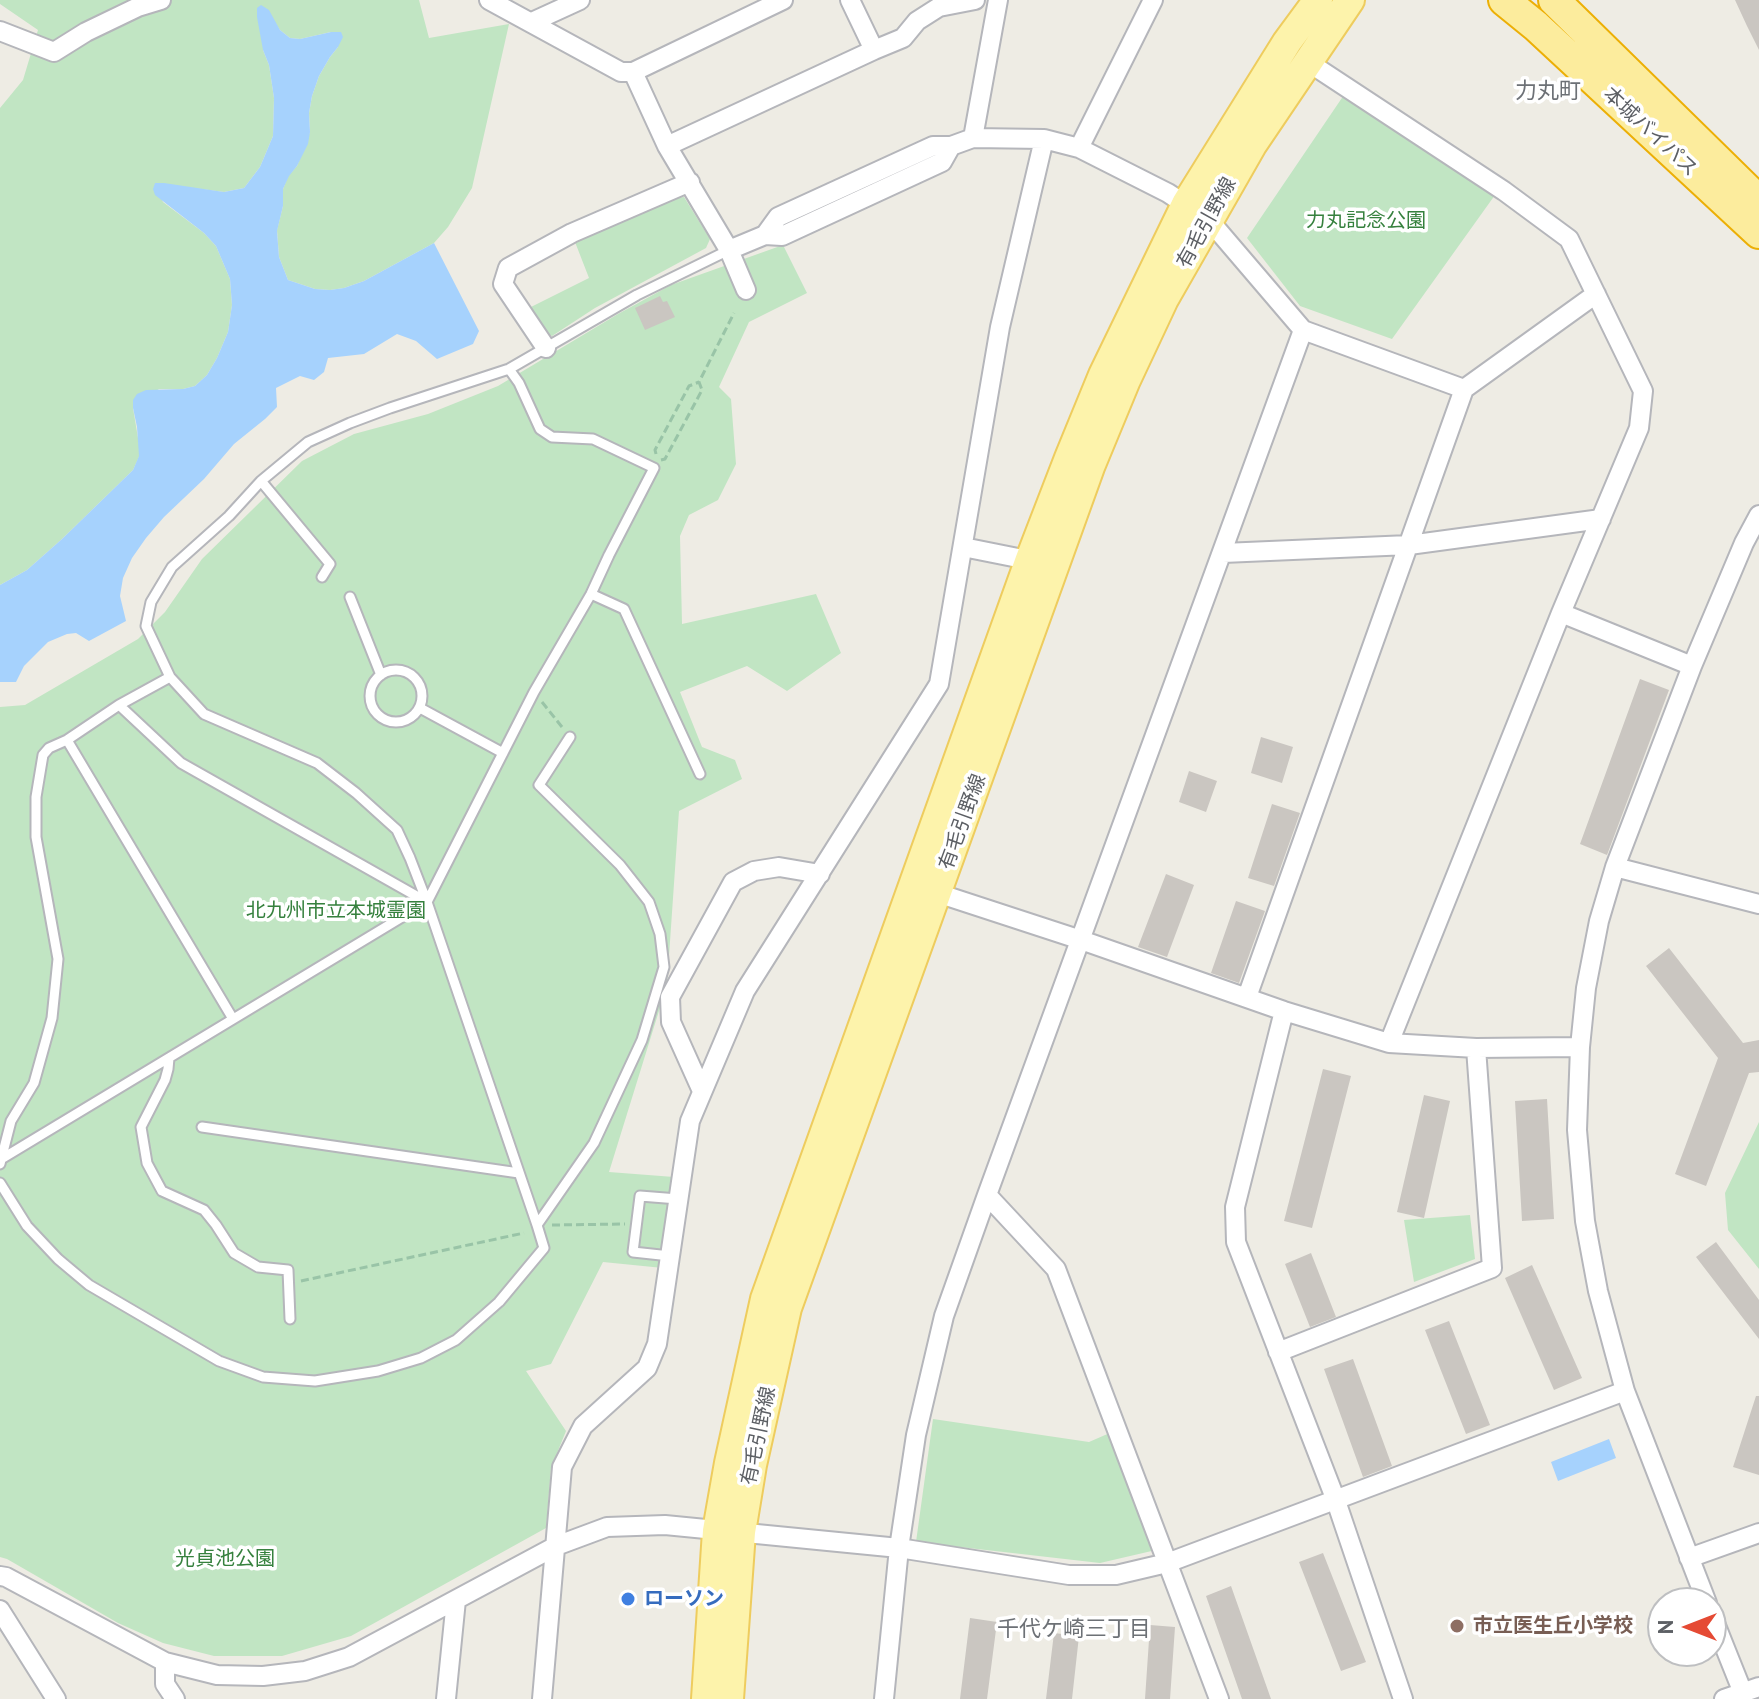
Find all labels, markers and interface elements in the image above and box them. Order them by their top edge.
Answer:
district label: 力丸町 [1515,79,1581,105]
street label: 本城バイパス [1598,82,1702,182]
street label: 有毛引野線 [1172,173,1242,273]
park label: 力丸記念公園 [1306,209,1426,233]
street label: 有毛引野線 [935,771,991,873]
park label: 北九州市立本城霊園 [246,899,426,923]
street label: 有毛引野線 [737,1385,781,1487]
park label: 光貞池公園 [175,1547,275,1571]
place label: ローソン [644,1587,724,1611]
north arrow [1647,1587,1727,1667]
marker: ローソン [619,1590,637,1608]
place label: 市立医生丘小学校 [1473,1614,1633,1638]
district label: 千代ケ崎三丁目 [997,1617,1151,1643]
marker: 市立医生丘小学校 [1448,1617,1466,1635]
text: N [1651,1620,1679,1634]

